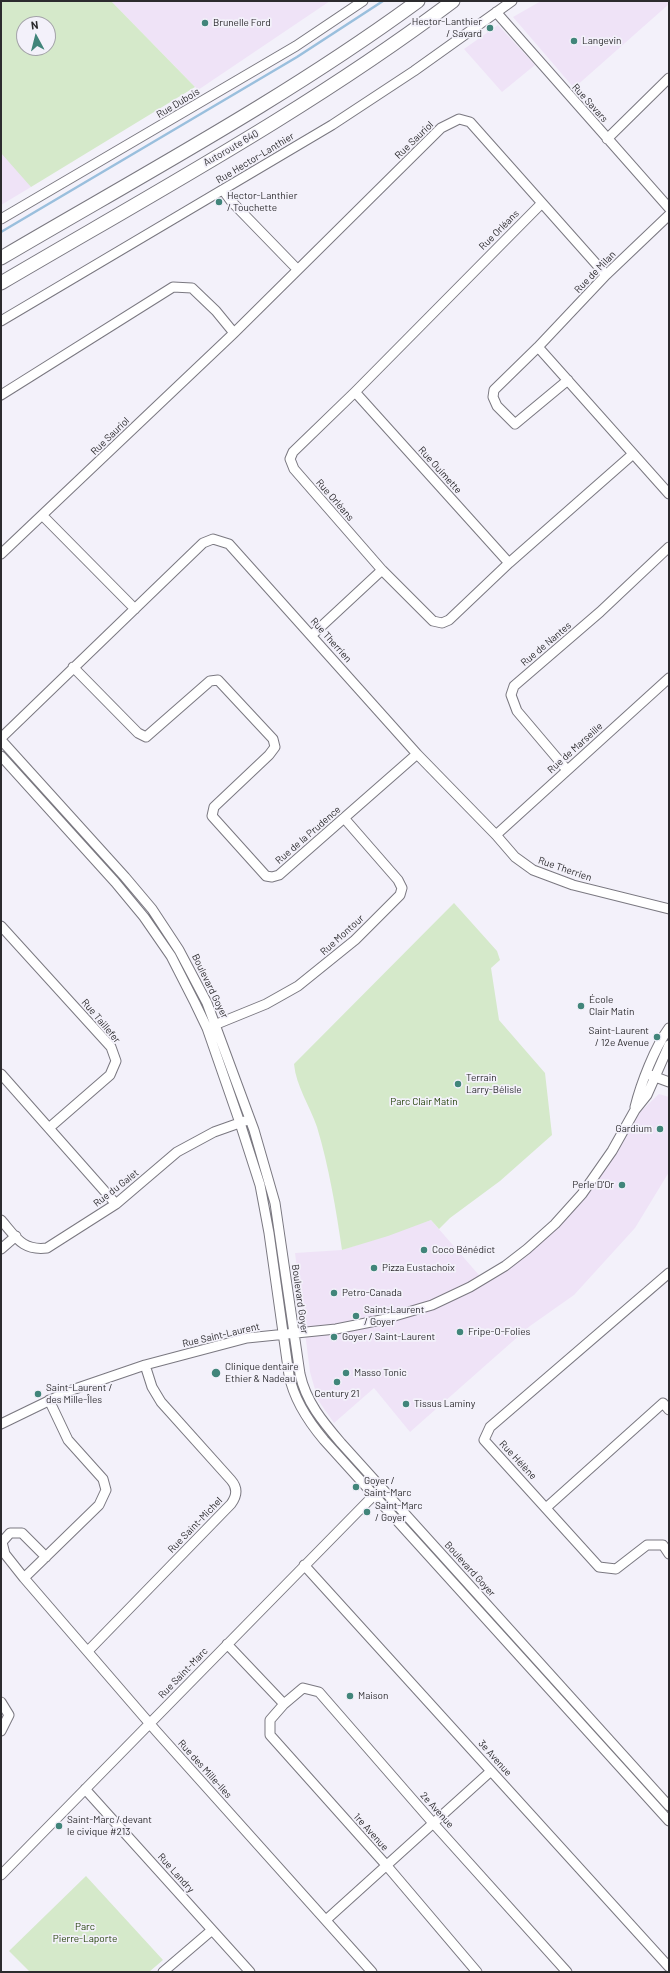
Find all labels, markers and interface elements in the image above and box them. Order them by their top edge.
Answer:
north arrow [16,16,56,56]
place label: Hector-Lanthier / Savard [412,16,482,40]
place label: Brunelle Ford [213,17,271,29]
text: N [30,18,39,31]
marker: Brunelle Ford [200,18,210,28]
marker: Hector-Lanthier / Savard [485,23,495,33]
place label: Langevin [582,35,621,47]
marker: Langevin [569,36,579,46]
street label: Rue Savars [570,81,610,125]
street label: Rue Dubois [154,85,202,121]
street label: Rue Sauriol [392,119,436,161]
street label: Autoroute 640 [201,127,261,169]
street label: Rue Hector-Lanthier [214,130,296,186]
place label: Hector-Lanthier / Touchette [227,190,297,214]
marker: Hector-Lanthier / Touchette [214,197,224,207]
street label: Rue Orléans [477,208,521,252]
street label: Rue de Milan [572,248,618,296]
street label: Rue Sauriol [88,415,132,457]
street label: Rue Ouimette [416,444,464,496]
street label: Rue Orléans [314,477,356,523]
street label: Rue Therrien [308,615,354,665]
street label: Rue de Nantes [518,619,574,669]
street label: Rue de Marseille [545,720,605,776]
street label: Rue de la Prudence [273,803,343,867]
street label: Rue Therrien [537,854,593,884]
street label: Rue Montour [318,912,366,958]
street label: Boulevard Goyer [189,952,231,1020]
place label: École Clair Matin [589,994,634,1018]
street label: Rue Taillefer [79,996,123,1046]
marker: École Clair Matin [576,1001,586,1011]
place label: Saint-Laurent / 12e Avenue [589,1025,649,1048]
marker: Saint-Laurent / 12e Avenue [652,1032,662,1042]
place label: Terrain Larry-Bélisle [466,1072,522,1096]
marker: Terrain Larry-Bélisle [453,1079,463,1089]
park label: Parc Clair Matin [390,1096,458,1108]
place label: Gardium [616,1123,652,1135]
marker: Gardium [655,1124,665,1134]
street label: Rue du Galet [91,1167,141,1209]
place label: Perle D'Or [572,1179,614,1191]
marker: Perle D'Or [617,1180,627,1190]
place label: Coco Bénédict [432,1244,495,1256]
marker: Coco Bénédict [419,1245,429,1255]
place label: Pizza Eustachoix [382,1262,455,1274]
street label: Boulevard Goyer [289,1263,311,1335]
marker: Pizza Eustachoix [369,1263,379,1273]
place label: Petro-Canada [342,1287,402,1299]
marker: Petro-Canada [329,1288,339,1298]
place label: Saint-Laurent / Goyer [364,1304,424,1328]
marker: Saint-Laurent / Goyer [351,1311,361,1321]
street label: Rue Saint-Laurent [181,1320,261,1350]
place label: Fripe-O-Folies [468,1326,530,1338]
marker: Fripe-O-Folies [455,1327,465,1337]
place label: Goyer / Saint-Laurent [342,1331,435,1343]
marker: Goyer / Saint-Laurent [329,1332,339,1342]
place label: Clinique dentaire Ethier & Nadeau [225,1361,298,1384]
marker: Clinique dentaire Ethier & Nadeau [210,1367,222,1379]
place label: Masso Tonic [354,1367,407,1379]
marker: Masso Tonic [341,1368,351,1378]
marker: Century 21 [332,1377,342,1387]
place label: Saint-Laurent / des Mille-Îles [46,1382,112,1406]
place label: Century 21 [314,1388,360,1400]
marker: Saint-Laurent / des Mille-Îles [33,1389,43,1399]
place label: Tissus Laminy [414,1398,475,1410]
marker: Tissus Laminy [401,1399,411,1409]
street label: Rue Hélène [497,1438,539,1482]
place label: Goyer / Saint-Marc [364,1475,411,1498]
marker: Goyer / Saint-Marc [351,1482,361,1492]
street label: Rue Saint-Michel [165,1495,225,1555]
place label: Saint-Marc / Goyer [375,1500,422,1524]
marker: Saint-Marc / Goyer [362,1507,372,1517]
street label: Boulevard Goyer [442,1539,498,1599]
street label: Rue Saint-Marc [156,1645,210,1701]
place label: Maison [358,1690,388,1702]
marker: Maison [345,1691,355,1701]
street label: Rue des Mille-Iles [176,1737,234,1801]
street label: 3e Avenue [476,1738,514,1778]
street label: 2e Avenue [418,1789,456,1831]
street label: 1re Avenue [351,1811,391,1853]
place label: Saint-Marc / devant le civique #213 [67,1814,152,1838]
marker: Saint-Marc / devant le civique #213 [54,1821,64,1831]
street label: Rue Landry [155,1851,197,1895]
park label: Parc Pierre-Laporte [53,1921,117,1944]

